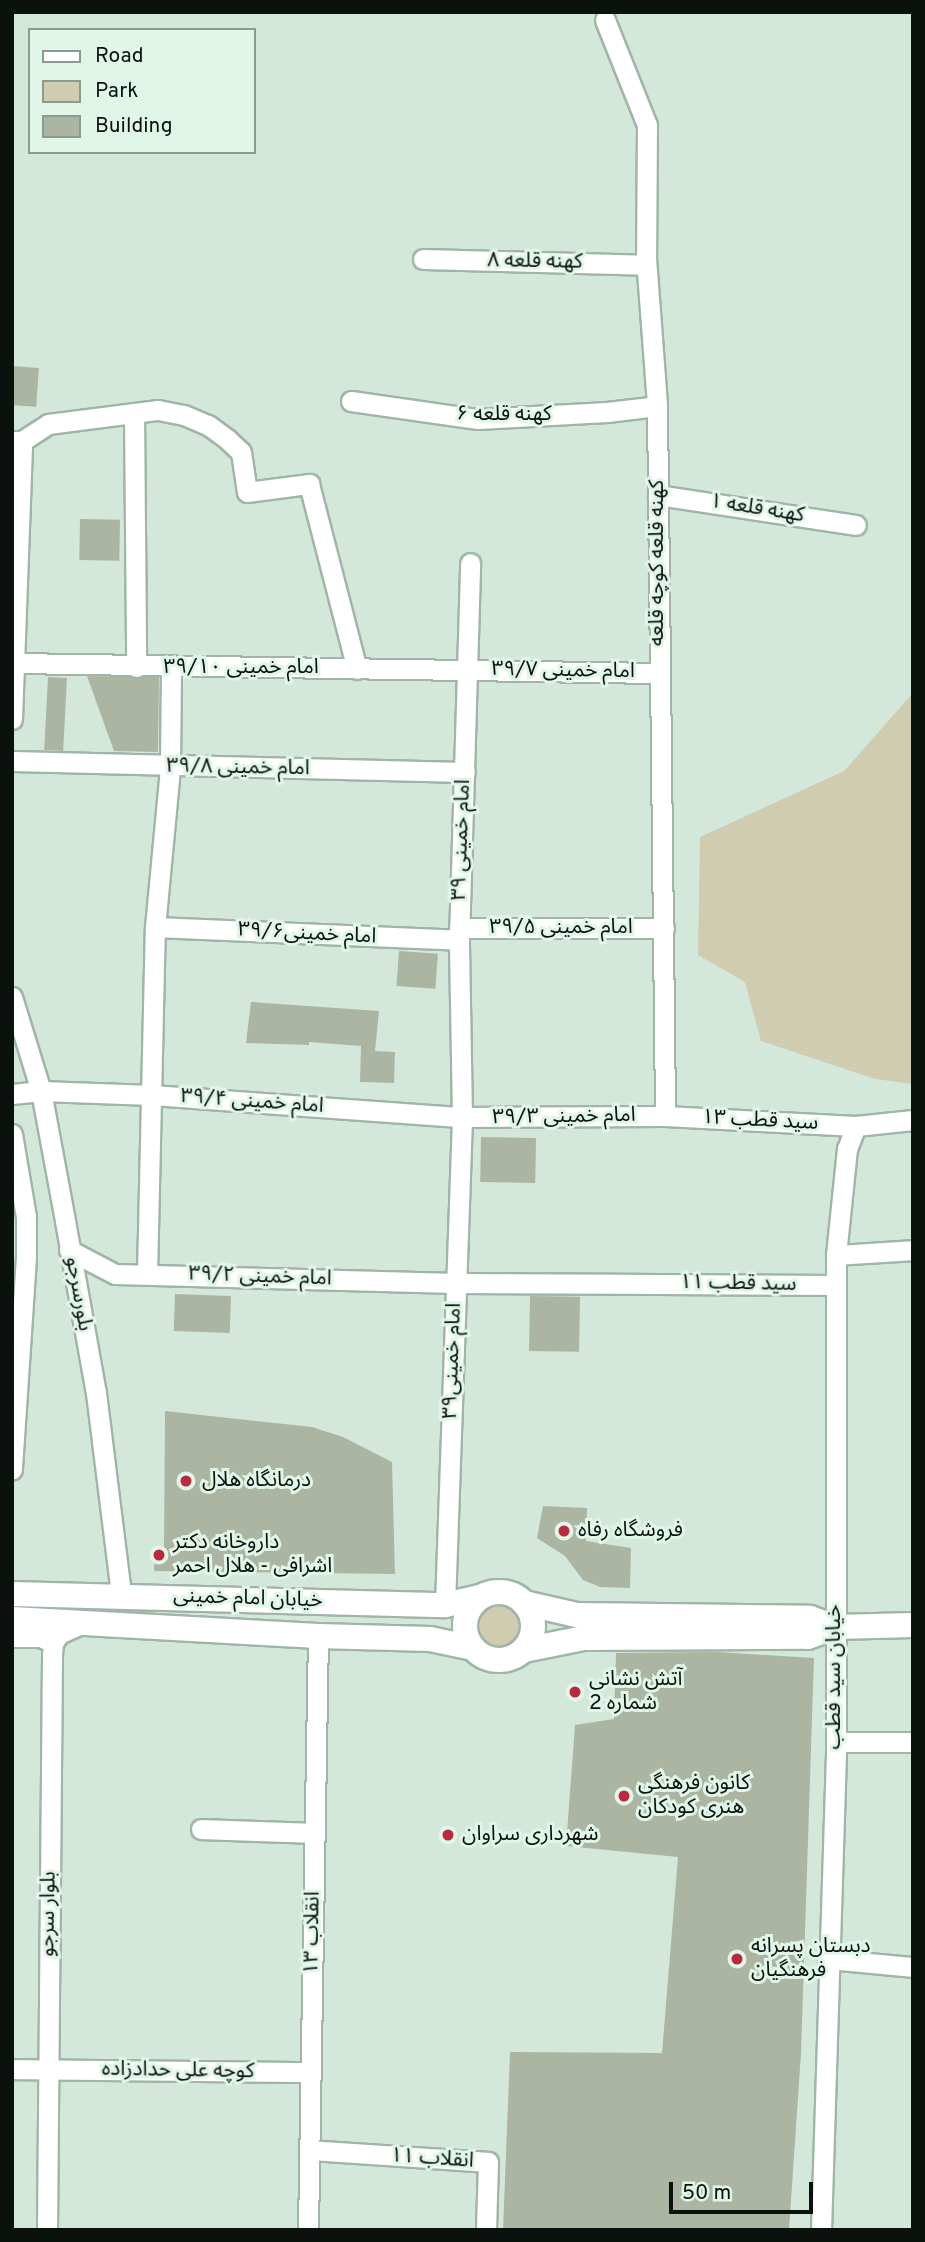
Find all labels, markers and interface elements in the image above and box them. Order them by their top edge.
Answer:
legend [28,28,256,154]
text: Road [95,43,144,70]
text: Park [95,78,138,105]
text: Building [95,113,173,140]
street label: کهنه قلعه ۸ [487,249,583,275]
street label: کهنه قلعه ۶ [456,402,552,428]
street label: کهنه قلعه کوچه قلعه [645,480,671,646]
street label: کهنه قلعه ۱ [708,489,806,529]
street label: امام خمینی ۳۹/۱۰ [163,655,319,681]
street label: امام خمینی ۳۹/۷ [491,657,635,685]
street label: امام خمینی ۳۹/۸ [166,754,310,782]
street label: امام خمینی ۳۹ [447,779,477,901]
street label: امام خمینی ۳۹/۵ [489,915,633,941]
street label: امام خمینی۳۹/۶ [237,918,377,950]
street label: امام خمینی ۳۹/۴ [180,1084,324,1120]
street label: امام خمینی ۳۹/۳ [492,1103,636,1131]
street label: سید قطب ۱۳ [701,1105,819,1137]
street label: بلورسرجو [59,1255,97,1333]
street label: امام خمینی ۳۹/۲ [188,1262,332,1292]
street label: سید قطب ۱۱ [679,1270,797,1298]
street label: امام خمینی۳۹ [438,1302,468,1420]
place label: درمانگاه هلال [202,1468,311,1494]
marker: درمانگاه هلال [176,1471,196,1491]
place label: فروشگاه رفاه [578,1518,683,1544]
marker: فروشگاه رفاه [556,1523,572,1539]
place label: داروخانه دکتر اشرافی - هلال احمر [173,1530,332,1580]
marker: داروخانه دکتر اشرافی - هلال احمر [151,1547,167,1563]
street label: خیابان امام خمینی [173,1584,323,1614]
street label: خیابان سید قطب [822,1604,848,1750]
place label: آتش نشانی شماره 2 [589,1667,683,1717]
marker: آتش نشانی شماره 2 [567,1684,583,1700]
place label: کانون فرهنگی هنری کودکان [638,1771,750,1821]
marker: کانون فرهنگی هنری کودکان [616,1788,632,1804]
place label: شهرداری سراوان [462,1822,598,1848]
marker: شهرداری سراوان [440,1827,456,1843]
street label: بلوار سرجو [36,1871,62,1957]
street label: انقلاب ۱۳ [300,1891,326,1975]
place label: دبستان پسرانه فرهنگیان [751,1934,871,1984]
marker: دبستان پسرانه فرهنگیان [729,1951,745,1967]
street label: کوچه علی حدادزاده [101,2057,255,2085]
street label: انقلاب ۱۱ [390,2144,474,2174]
scale bar [673,2168,816,2212]
text: 50 m [682,2180,731,2207]

